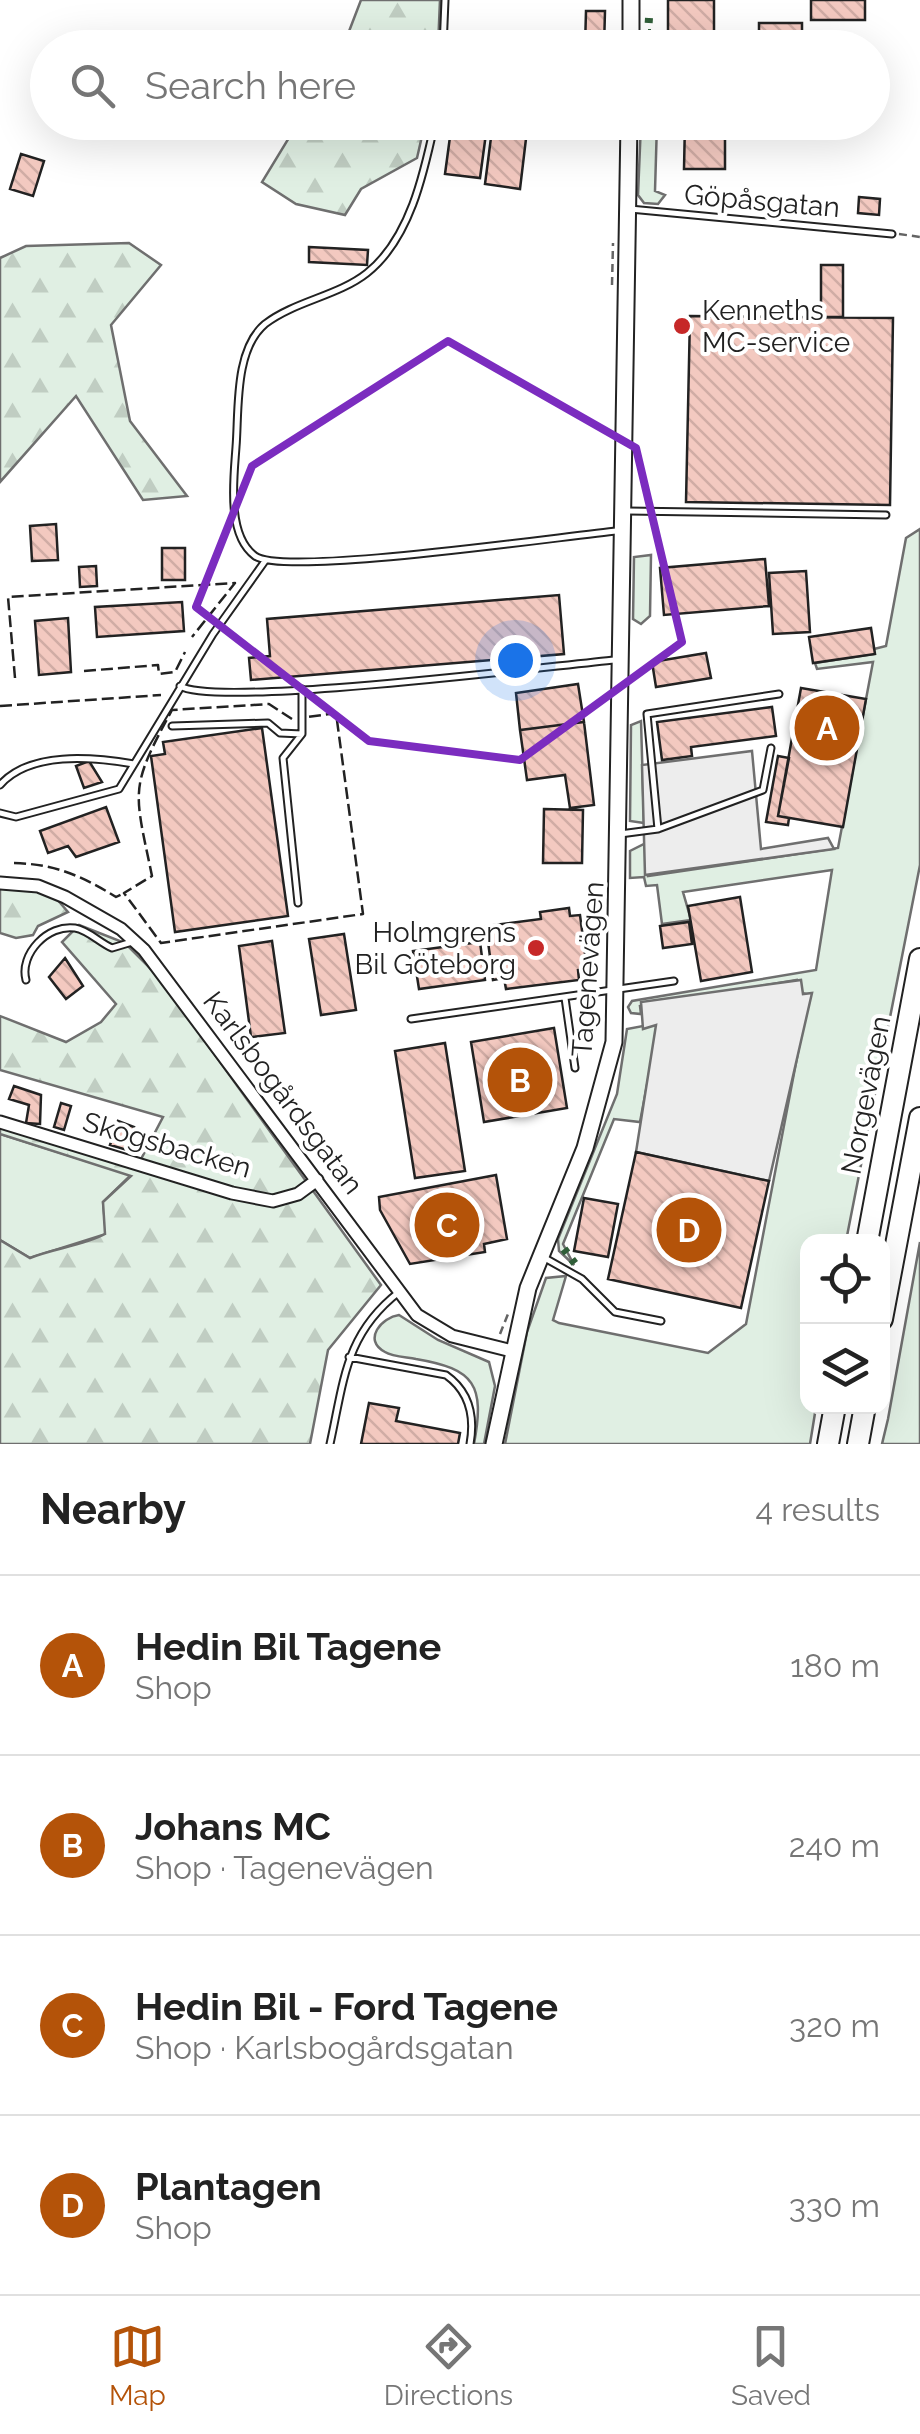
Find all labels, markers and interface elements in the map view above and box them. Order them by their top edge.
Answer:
search box [30,30,890,140]
icon: search [65,58,120,113]
text: Search here [145,63,356,108]
street label: Göpåsgatan [683,178,841,224]
place label: Kenneths MC-service [702,294,850,359]
marker: Kenneths MC-service [671,315,693,337]
your location [490,635,541,686]
pin: A [794,690,860,766]
street label: Tagenevägen [565,880,611,1058]
place label: Holmgrens Bil Göteborg [355,916,516,981]
marker: Holmgrens Bil Göteborg [525,937,547,959]
street label: Karlsbogårdsgatan [196,985,370,1201]
street label: Norgevägen [834,1013,898,1177]
pin: B [488,1042,552,1118]
street label: Skogsbacken [79,1105,255,1185]
pin: C [414,1188,480,1262]
pin: D [656,1192,722,1268]
map controls [800,1234,890,1414]
button: locate [800,1234,890,1324]
button: layers [800,1324,890,1414]
text: Nearby [40,1485,186,1534]
text: 4 results [756,1491,880,1528]
text: Hedin Bil Tagene [135,1624,441,1669]
text: A [62,1647,83,1684]
text: 180 m [790,1647,880,1684]
text: Shop [135,1669,212,1706]
text: Johans MC [135,1804,331,1849]
text: B [62,1827,83,1864]
text: 240 m [789,1827,880,1864]
text: Shop · Tagenevägen [135,1849,434,1886]
text: Hedin Bil - Ford Tagene [135,1984,558,2029]
text: C [62,2007,83,2044]
text: 320 m [789,2007,880,2044]
text: Shop · Karlsbogårdsgatan [135,2029,514,2066]
text: Plantagen [135,2164,322,2209]
text: D [61,2187,84,2224]
text: 330 m [789,2187,880,2224]
text: Shop [135,2209,212,2246]
tab: Map [109,2319,166,2412]
tab: Directions [384,2319,513,2412]
tab: Saved [731,2319,811,2412]

